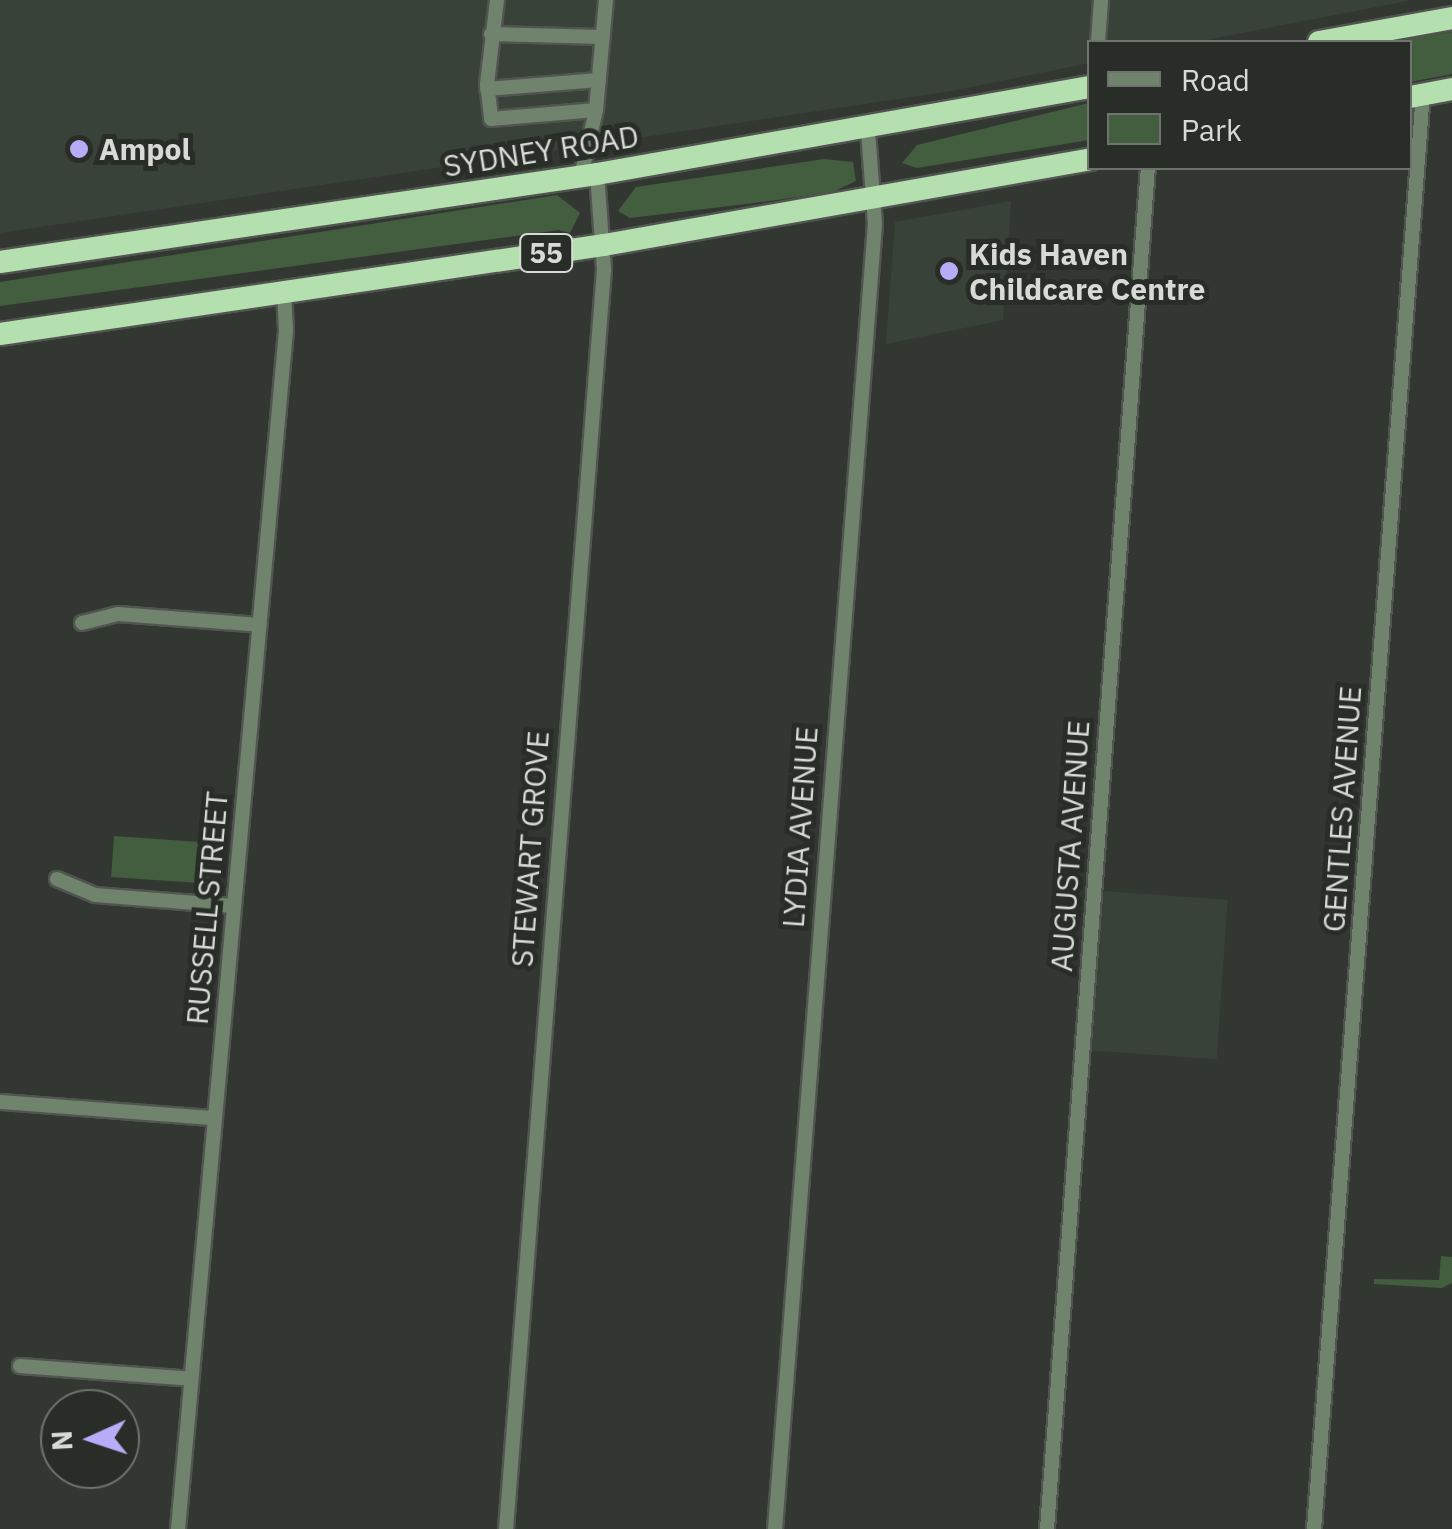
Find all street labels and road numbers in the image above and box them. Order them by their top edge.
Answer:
street label: SYDNEY ROAD [441,118,641,184]
road number: 55 [518,230,574,276]
street label: GENTLES AVENUE [1315,685,1369,933]
street label: AUGUSTA AVENUE [1043,719,1097,973]
street label: LYDIA AVENUE [775,725,825,929]
street label: STEWART GROVE [504,730,556,968]
street label: RUSSELL STREET [179,790,235,1026]

